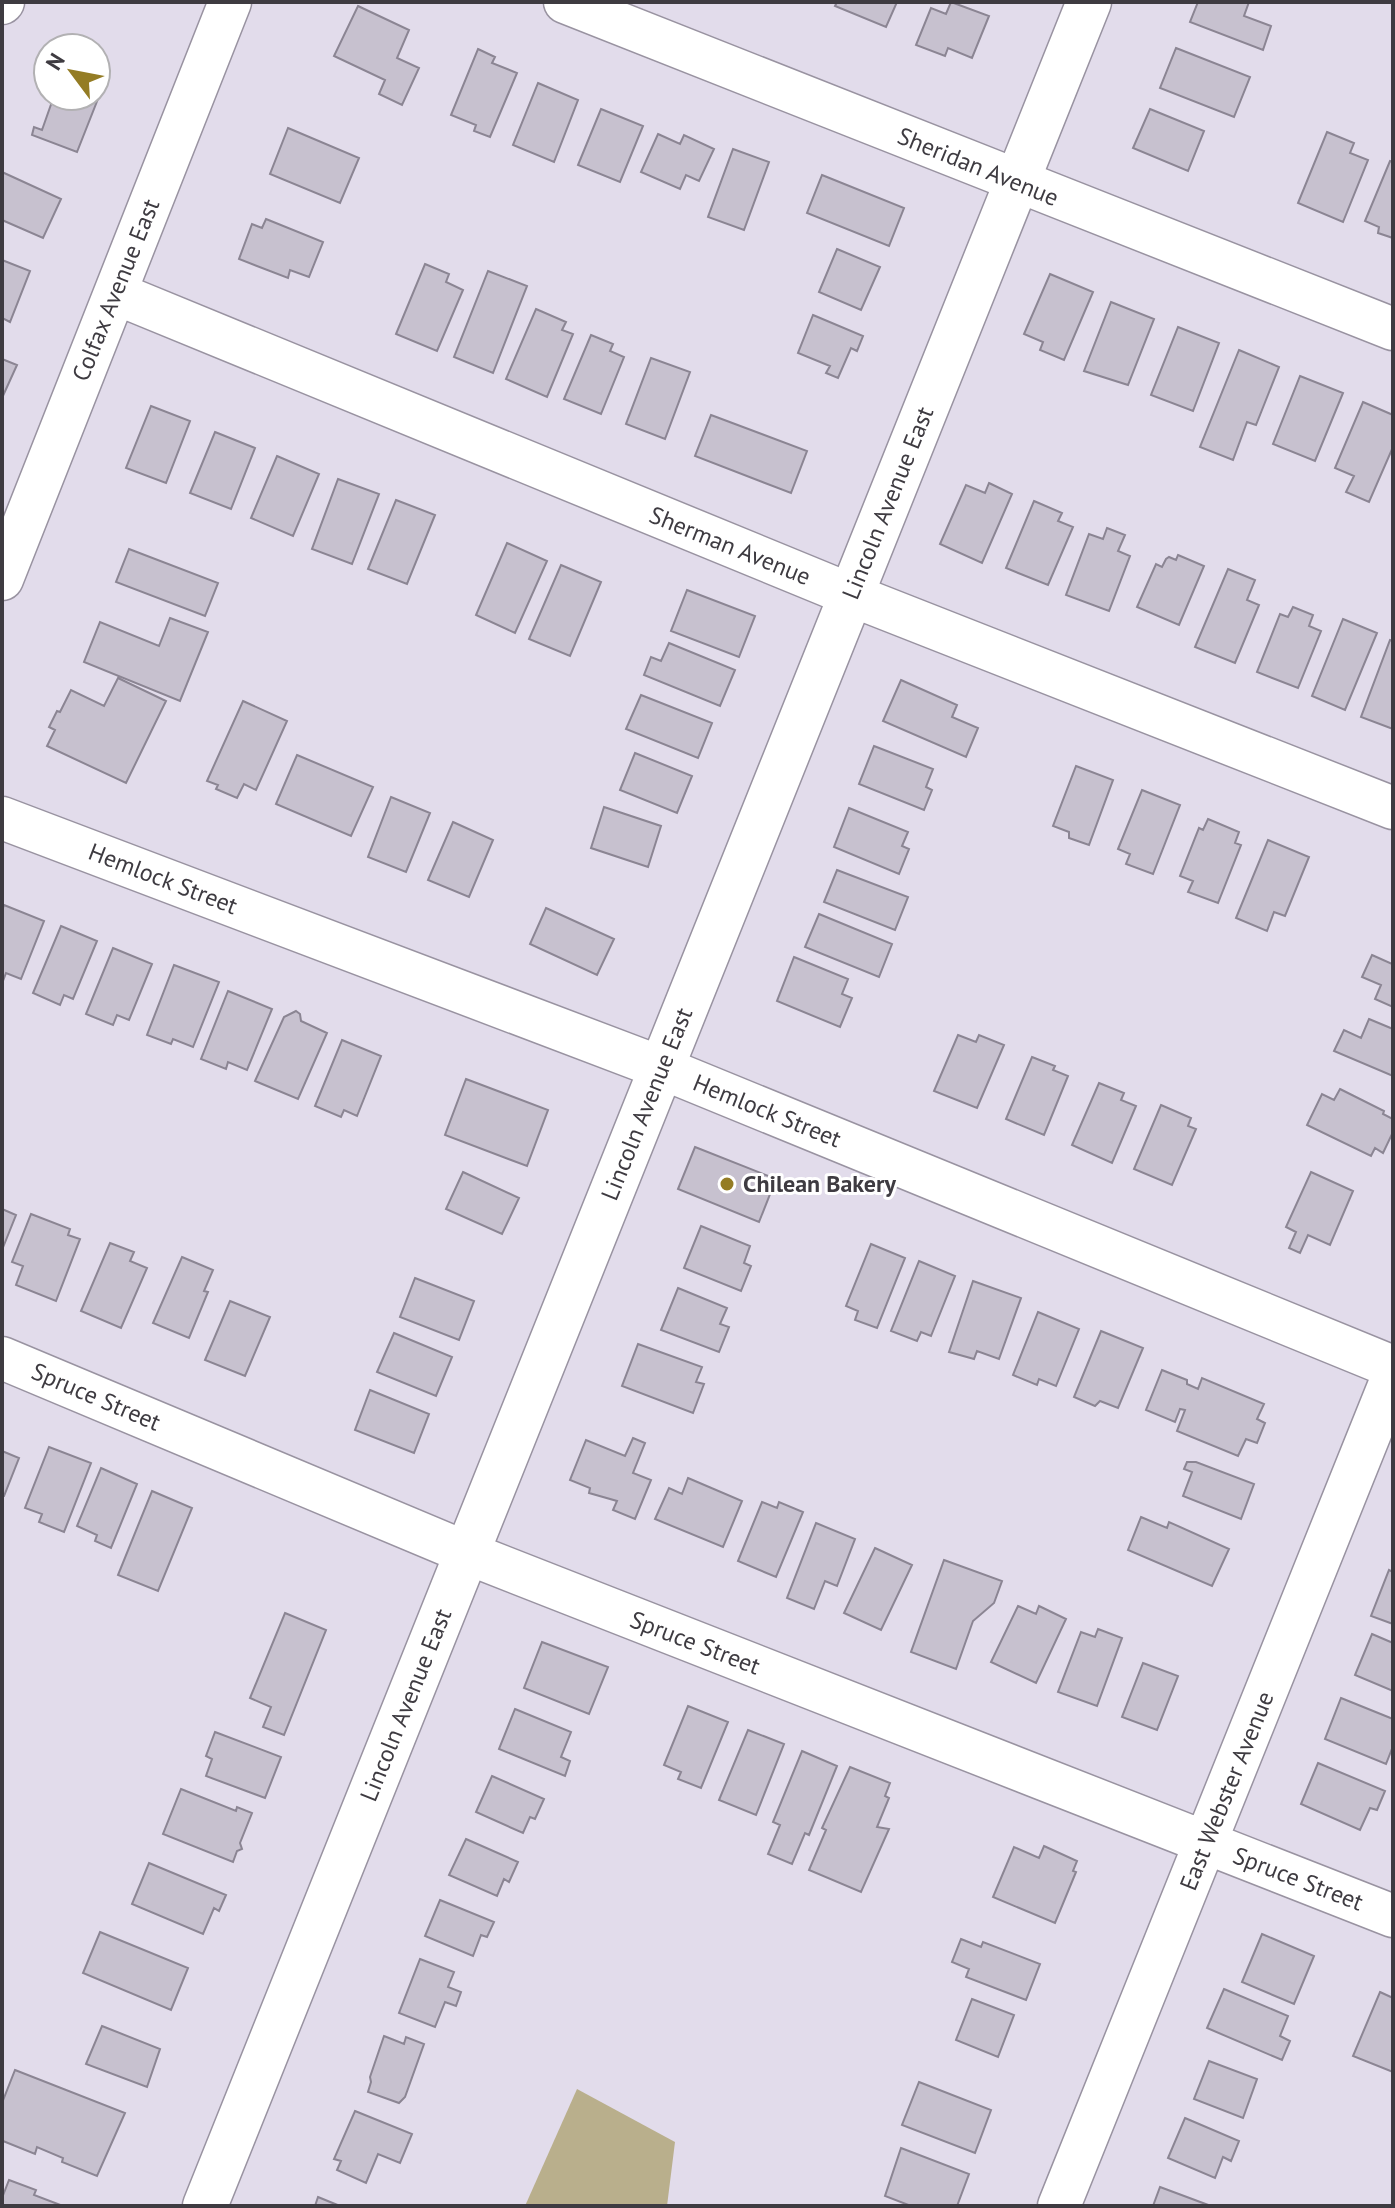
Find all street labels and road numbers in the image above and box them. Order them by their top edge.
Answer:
street label: Sheridan Avenue [893,120,1063,213]
street label: Colfax Avenue East [65,194,166,386]
street label: Lincoln Avenue East [835,402,940,604]
street label: Sherman Avenue [645,499,815,592]
street label: Hemlock Street [84,836,242,921]
street label: Lincoln Avenue East [594,1003,699,1205]
street label: Hemlock Street [689,1067,846,1154]
street label: Spruce Street [27,1356,165,1438]
street label: Lincoln Avenue East [353,1604,458,1806]
street label: Spruce Street [626,1604,765,1682]
street label: East Webster Avenue [1172,1687,1281,1895]
street label: Spruce Street [1229,1840,1368,1918]

